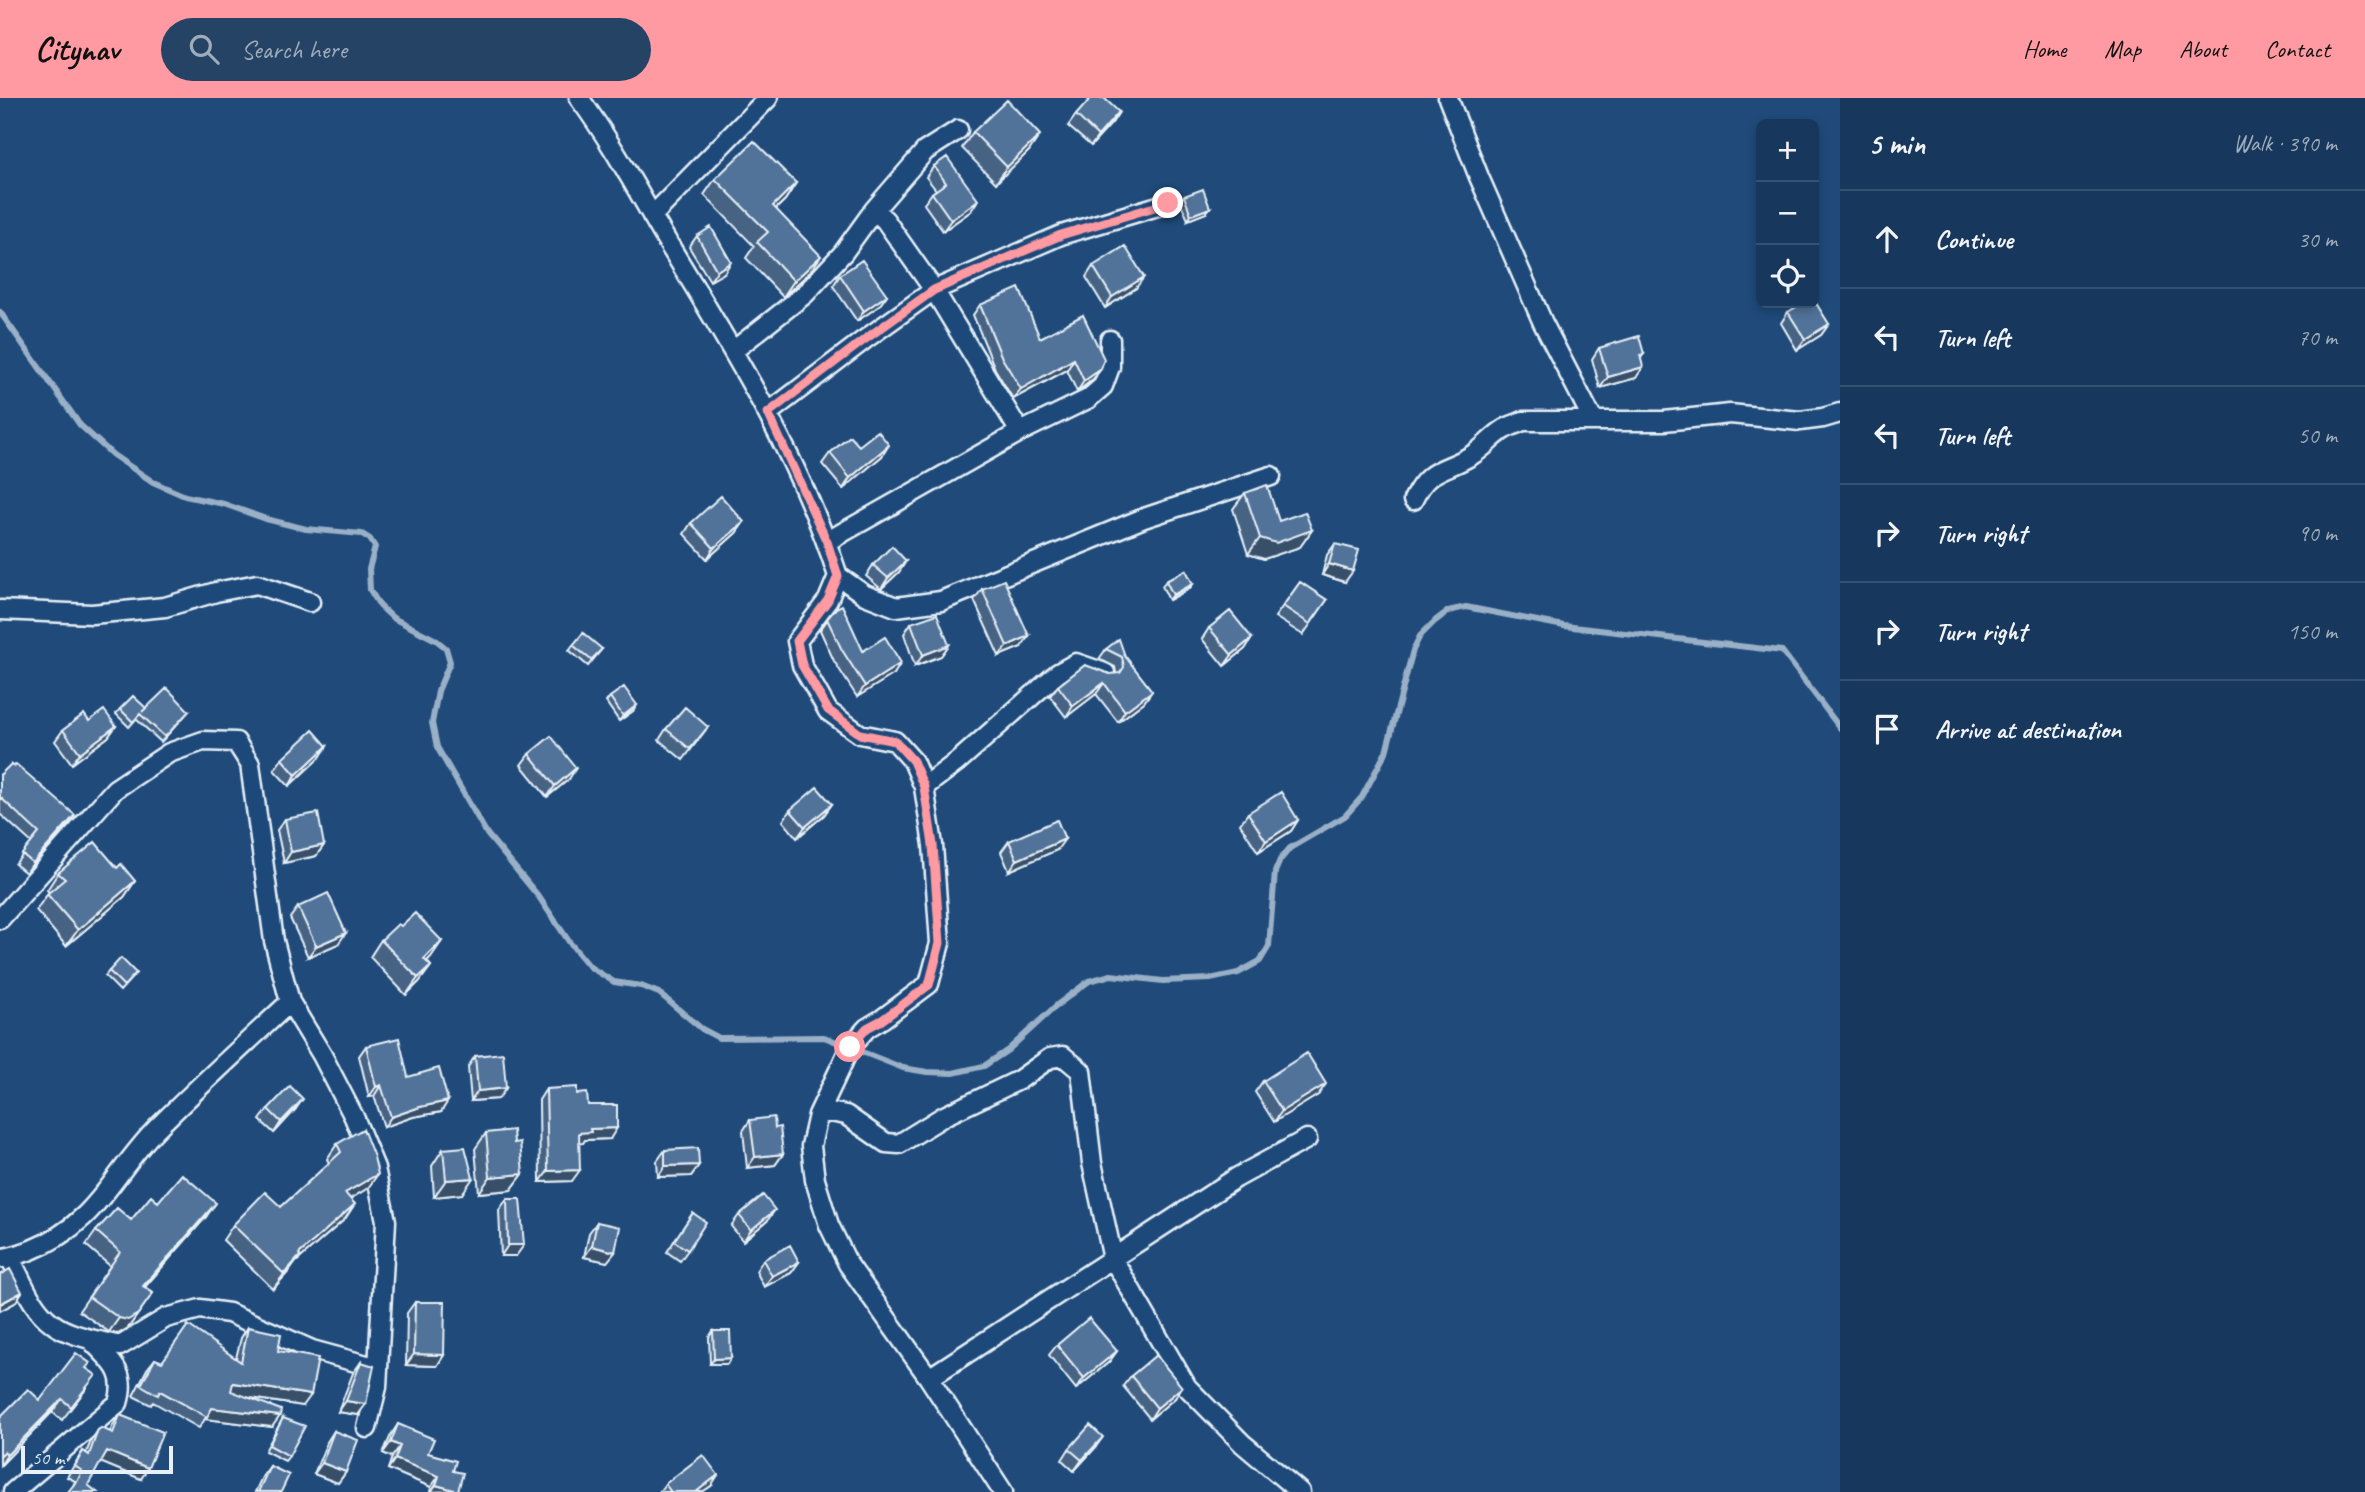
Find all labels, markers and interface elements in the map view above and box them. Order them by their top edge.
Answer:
search box [161,18,651,81]
text: Citynav [35,28,119,70]
icon: search [185,30,223,68]
text: Search here [241,33,347,66]
text: Home [2023,34,2066,64]
text: Map [2104,34,2141,64]
text: About [2179,34,2227,64]
text: Contact [2265,34,2330,64]
map controls [1756,119,1819,308]
button: + [1756,119,1819,182]
text: 5 min [1868,125,1925,163]
text: Walk · 390 m [2233,129,2337,158]
button: − [1756,182,1819,245]
route end [1152,187,1183,218]
icon: ahead [1868,220,1906,258]
text: Continue [1935,223,2013,256]
text: 30 m [2298,225,2337,254]
button: locate [1756,245,1819,308]
icon: left [1868,318,1906,356]
text: Turn left [1935,321,2010,354]
text: 70 m [2298,323,2337,352]
icon: left [1868,416,1906,454]
text: Turn left [1935,419,2010,452]
text: 50 m [2298,421,2337,450]
icon: right [1868,514,1906,552]
text: Turn right [1935,517,2026,550]
text: 90 m [2298,519,2337,548]
icon: right [1868,612,1906,650]
text: Turn right [1935,615,2026,648]
text: 150 m [2288,617,2337,646]
icon: arrive [1868,710,1906,748]
text: Arrive at destination [1935,713,2121,746]
route start [834,1031,865,1062]
scale bar [21,1443,173,1475]
text: 50 m [32,1446,64,1470]

